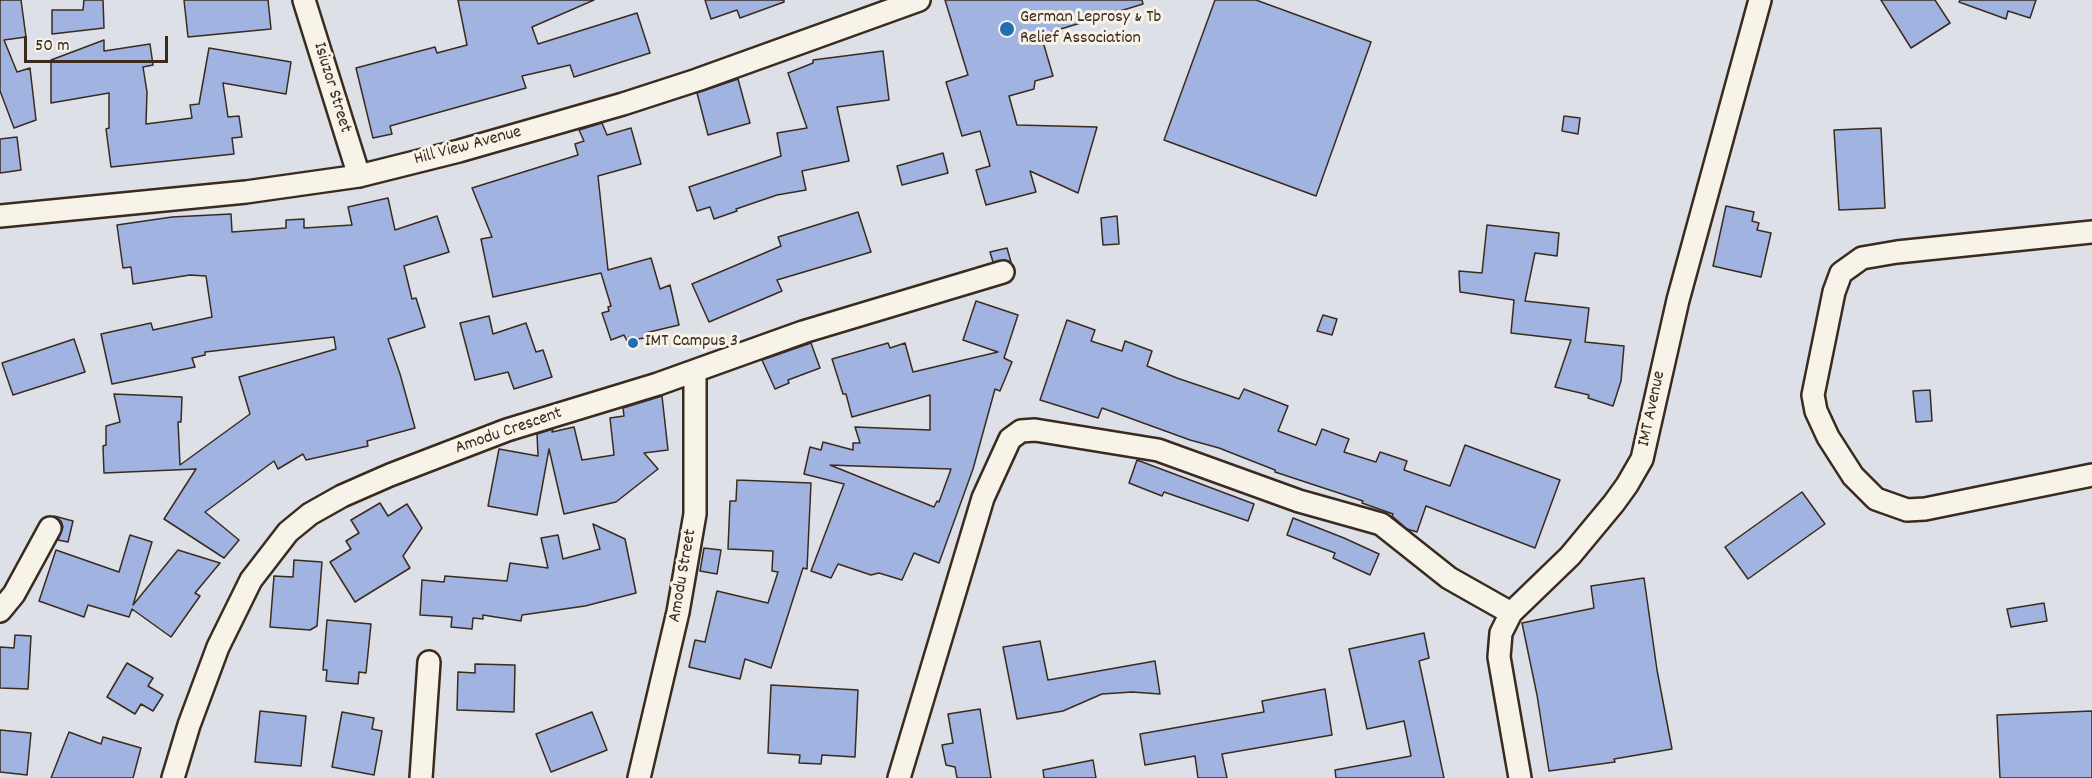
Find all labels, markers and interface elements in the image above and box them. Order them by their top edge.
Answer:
place label: German Leprosy & Tb Relief Association [1020,8,1161,50]
marker: German Leprosy & Tb Relief Association [998,20,1016,38]
scale bar [27,24,171,62]
text: 50 m [35,34,70,59]
street label: Isiuzor Street [307,40,355,136]
street label: Hill View Avenue [412,122,524,172]
place label: IMT Campus 3 [645,332,738,354]
marker: IMT Campus 3 [626,336,640,350]
street label: IMT Avenue [1634,369,1672,449]
street label: Amodu Crescent [453,404,565,460]
street label: Amodu Street [665,528,703,624]

